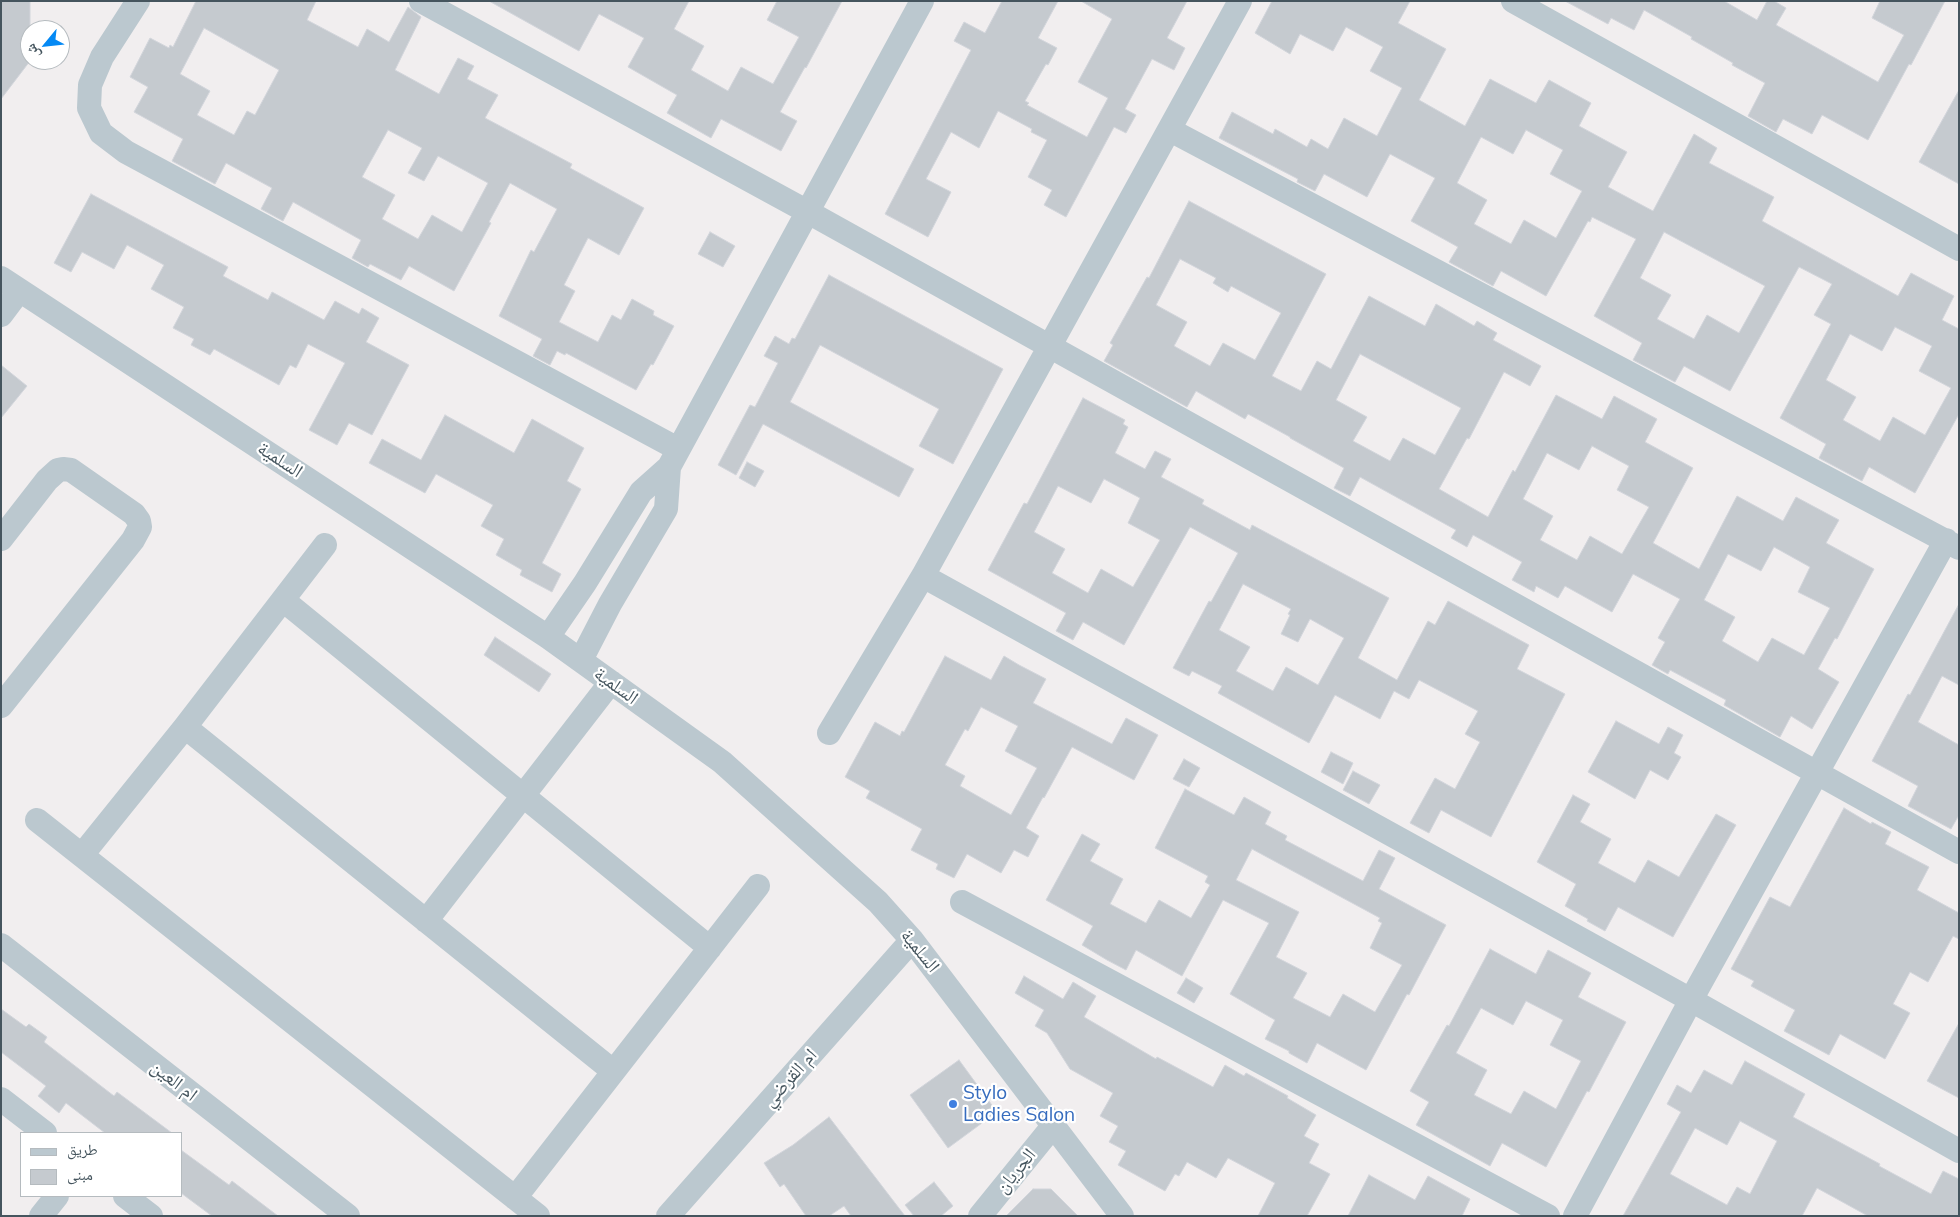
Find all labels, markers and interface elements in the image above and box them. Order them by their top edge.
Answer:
north arrow [20,20,70,70]
text: ش [21,41,44,62]
street label: السلمية [253,437,307,483]
street label: السلمية [589,662,643,710]
street label: السلمية [896,925,944,977]
street label: ام القرضي [758,1044,822,1112]
street label: ام العين [146,1056,202,1106]
place label: Stylo Ladies Salon [963,1082,1075,1126]
marker: Stylo Ladies Salon [947,1098,959,1110]
legend [20,1132,182,1197]
text: طريق [67,1140,98,1159]
street label: الجريان [991,1144,1041,1198]
text: مبنى [67,1165,93,1184]

